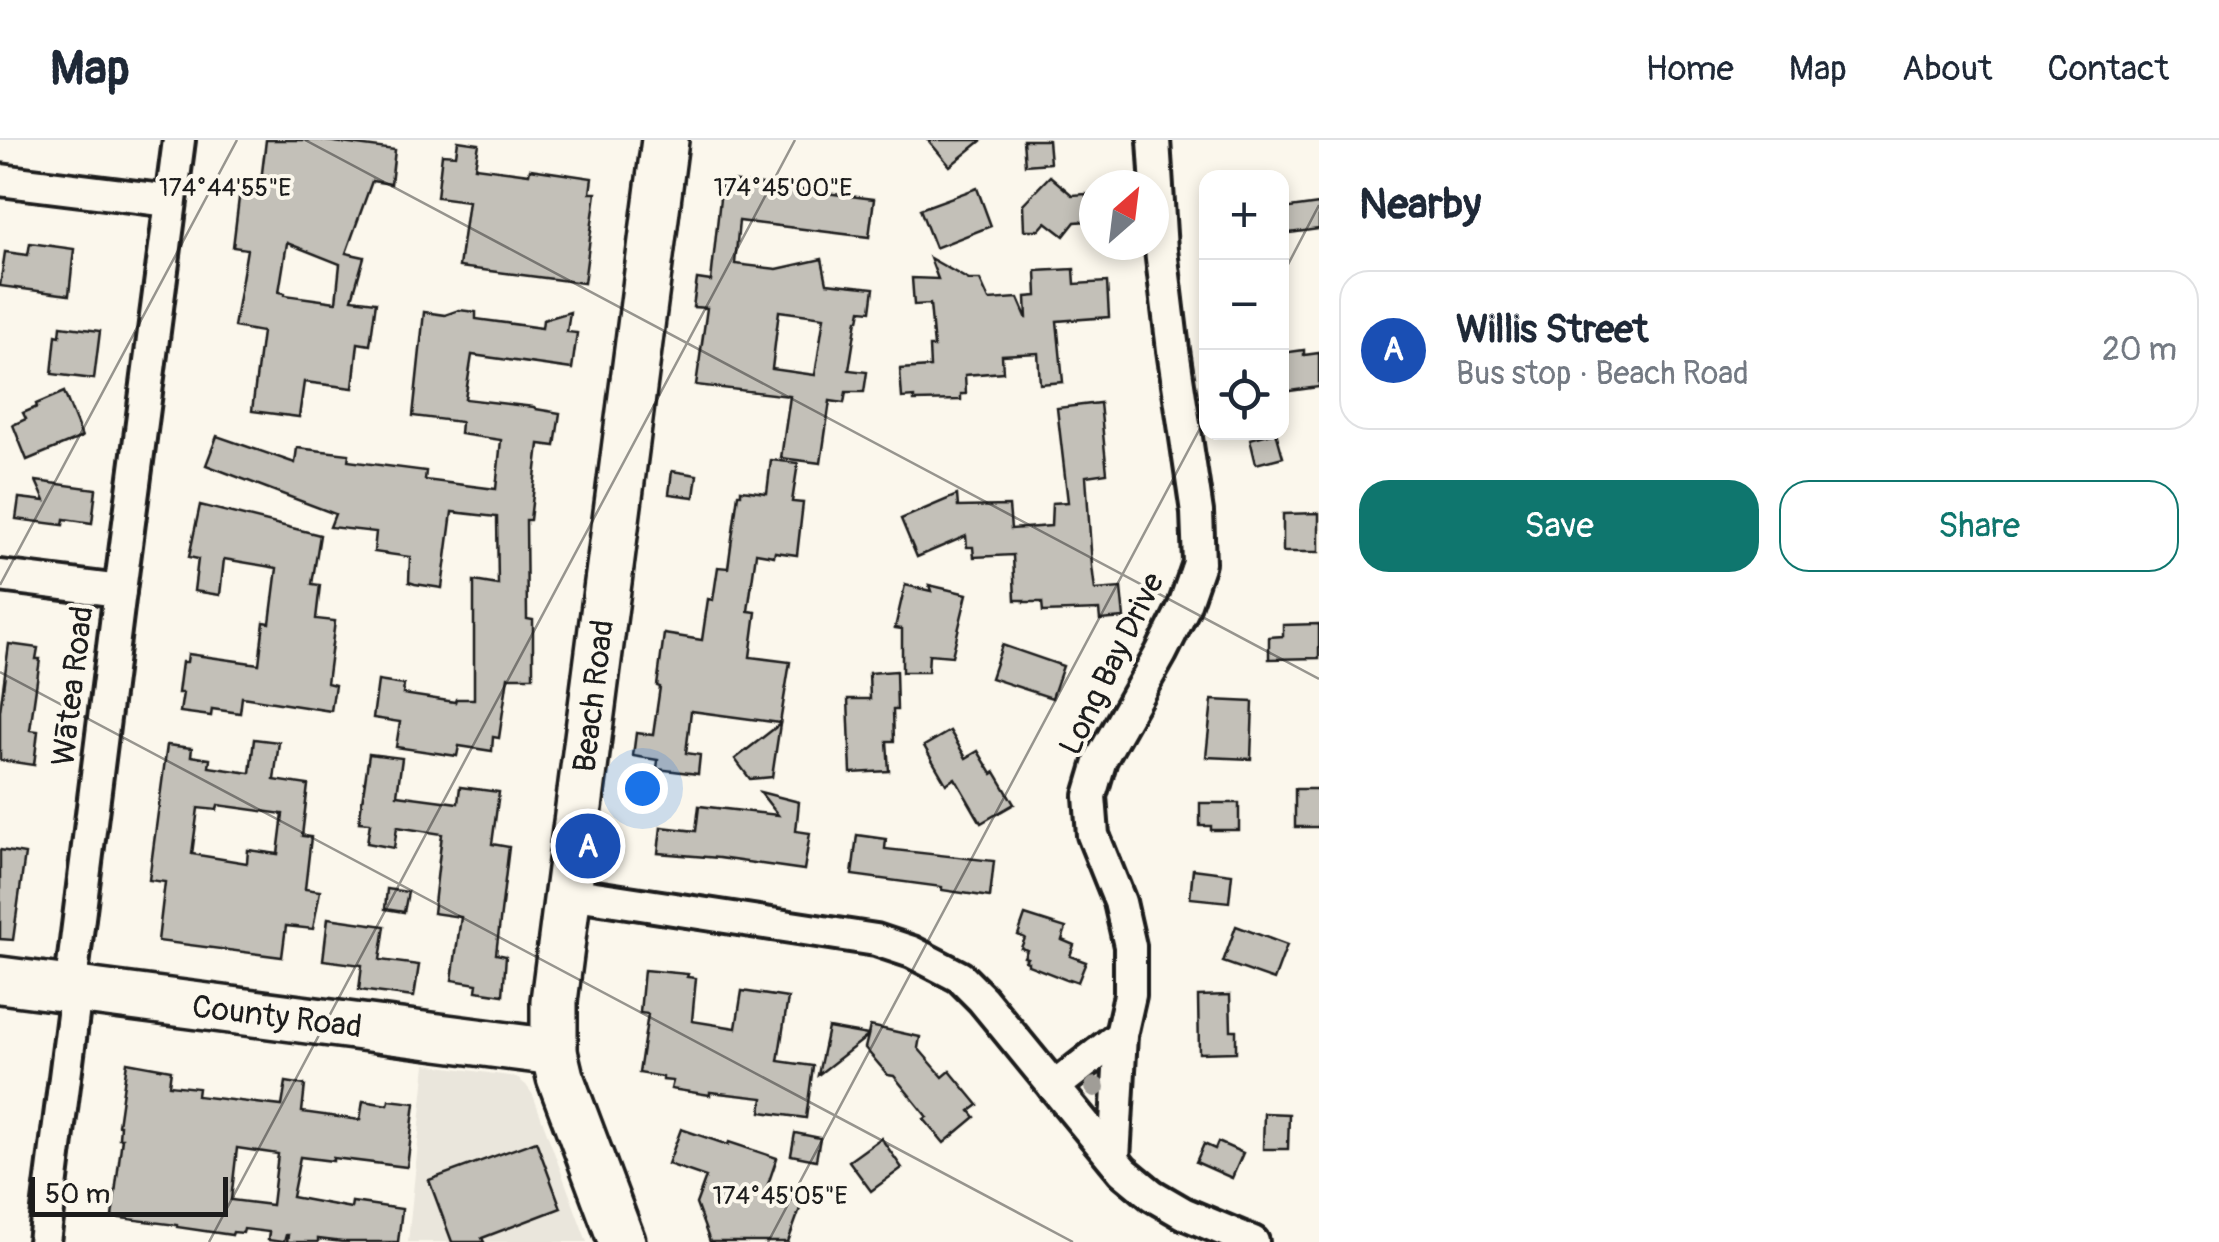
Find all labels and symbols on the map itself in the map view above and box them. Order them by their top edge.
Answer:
north arrow [1079,170,1169,260]
text: 174°44'55"E [159,173,291,204]
text: 174°45'00"E [714,173,852,204]
street label: Long Bay Drive [1051,566,1173,762]
street label: Wātea Road [43,604,103,768]
street label: Beach Road [565,618,623,774]
your location [617,763,668,814]
pin: A [556,808,620,884]
street label: County Road [190,987,364,1047]
scale bar [30,1172,228,1216]
text: 174°45'05"E [712,1181,848,1212]

